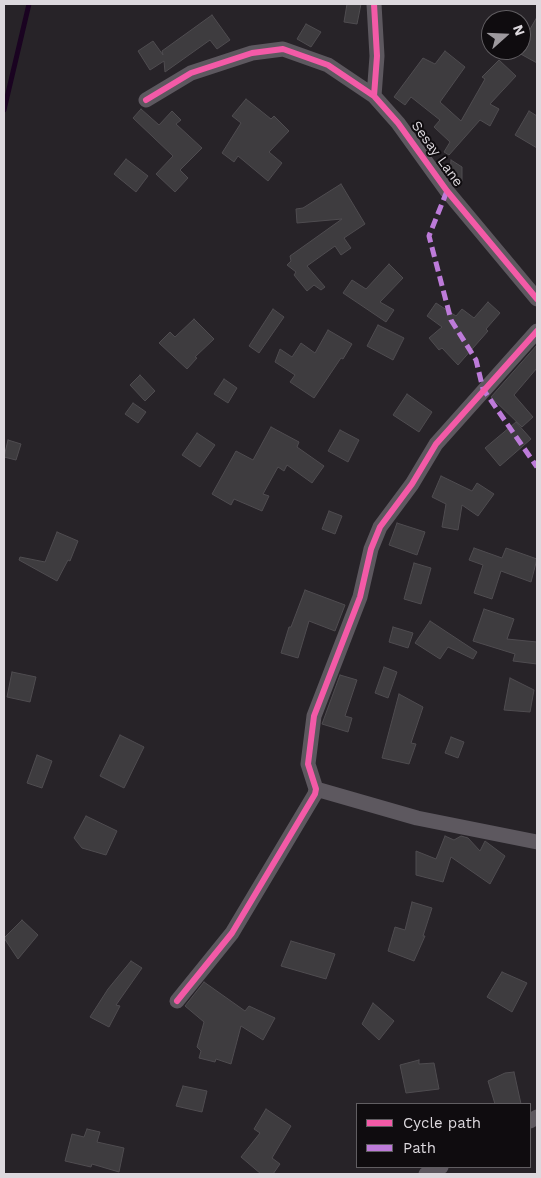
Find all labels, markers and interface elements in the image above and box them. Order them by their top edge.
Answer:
north arrow [481,10,531,60]
text: N [510,23,528,38]
street label: Sesay Lane [408,118,466,190]
legend [356,1103,531,1168]
text: Cycle path [403,1114,481,1132]
text: Path [403,1139,436,1157]

